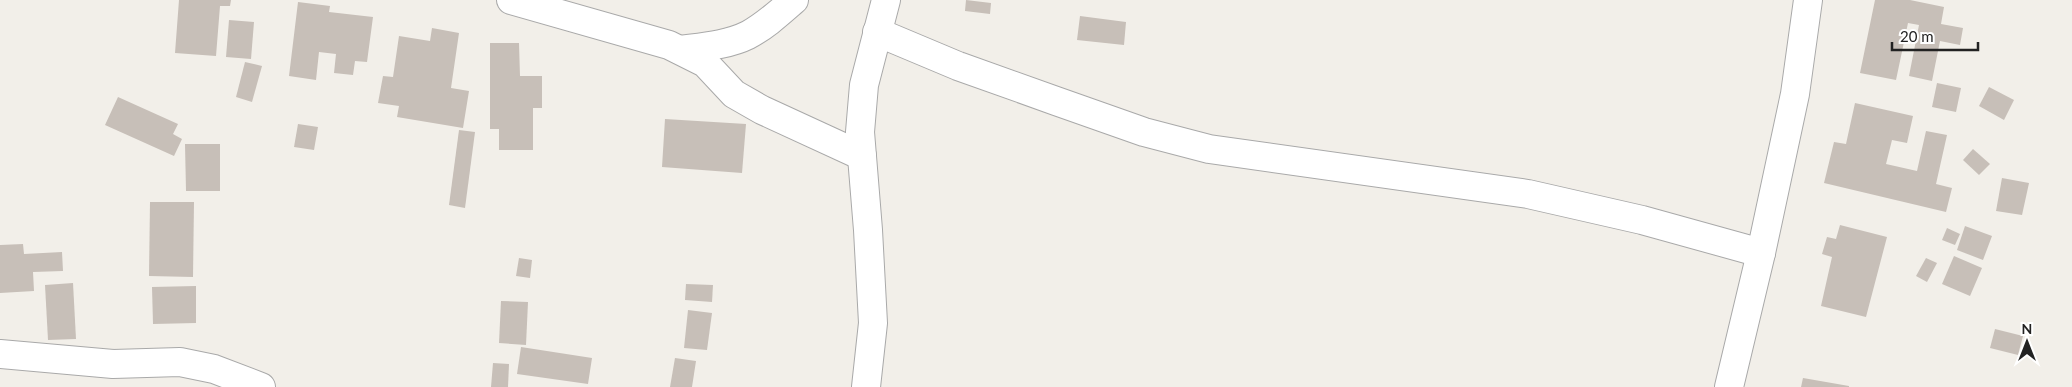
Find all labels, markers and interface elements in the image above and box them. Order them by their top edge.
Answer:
scale bar [1892,20,1978,52]
text: 20 m [1900,27,1934,45]
north arrow [2002,317,2052,367]
text: N [2022,320,2032,337]

